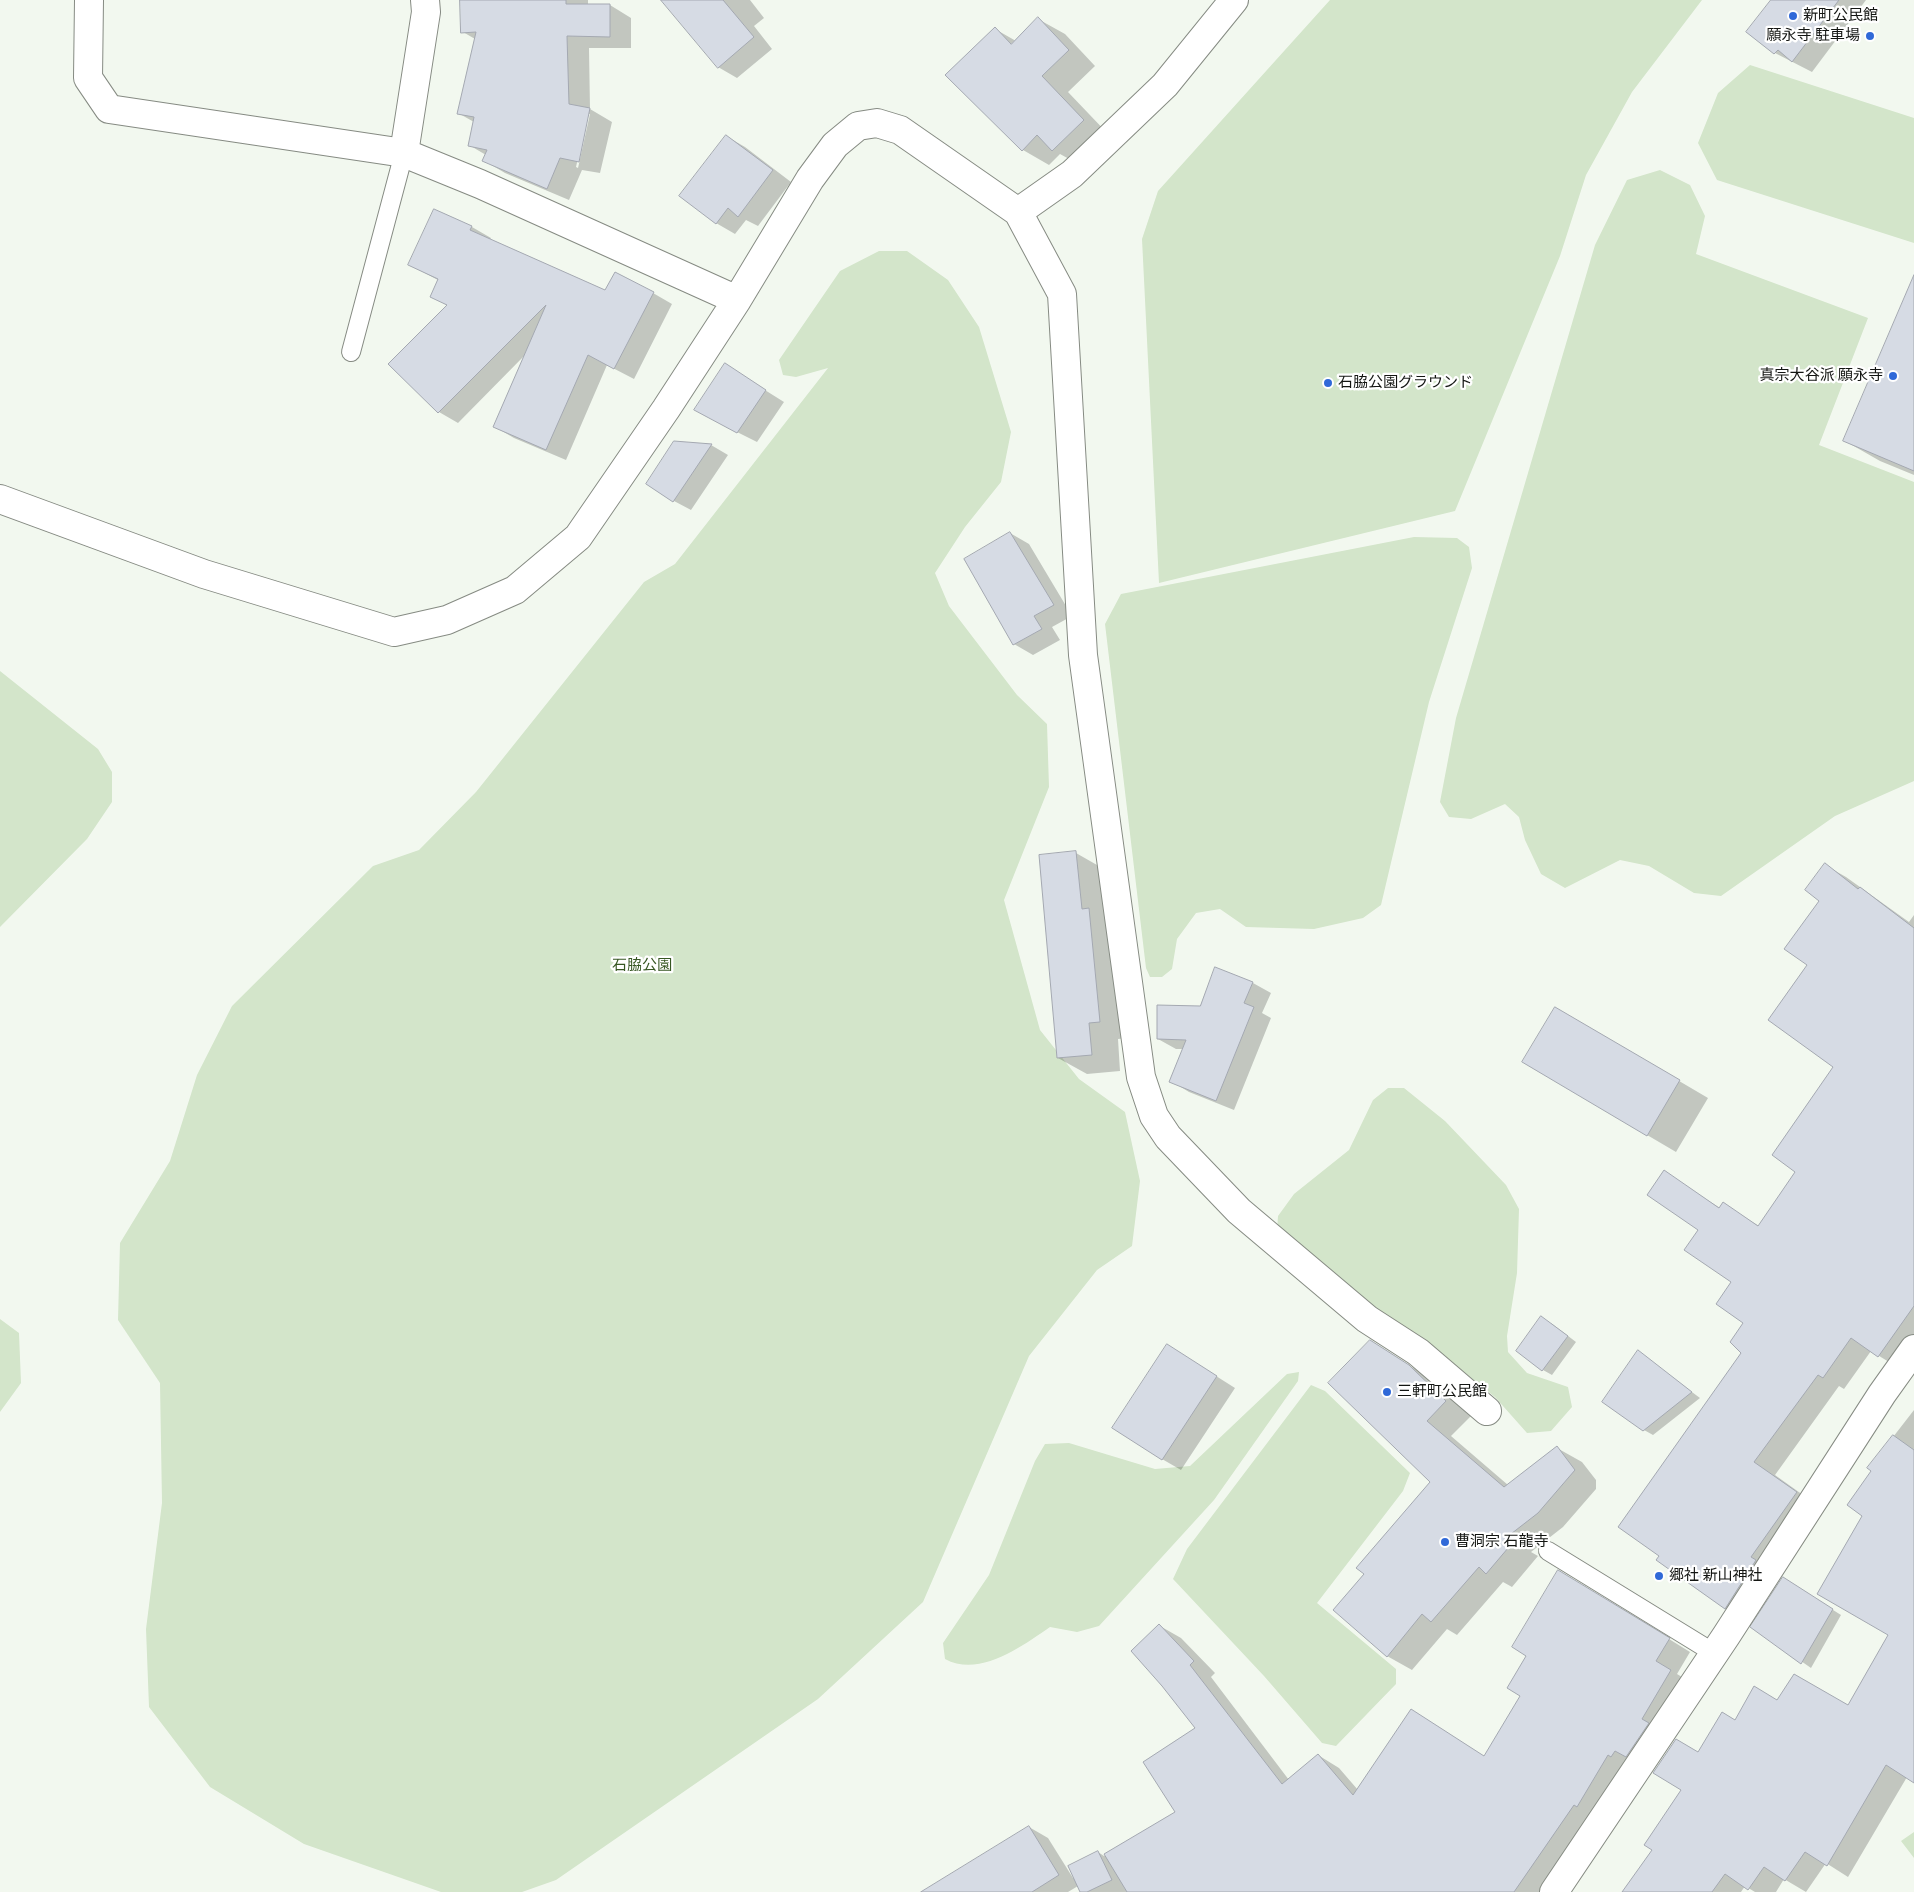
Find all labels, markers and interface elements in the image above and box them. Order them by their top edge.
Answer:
place label: 新町公民館 [1803,7,1878,25]
marker: 新町公民館 [1787,10,1799,22]
place label: 願永寺 駐車場 [1766,27,1860,45]
marker: 願永寺 駐車場 [1864,30,1876,42]
place label: 真宗大谷派 願永寺 [1759,367,1883,385]
marker: 真宗大谷派 願永寺 [1887,370,1899,382]
place label: 石脇公園グラウンド [1338,374,1473,392]
marker: 石脇公園グラウンド [1322,377,1334,389]
park label: 石脇公園 [612,957,672,975]
place label: 三軒町公民館 [1397,1383,1487,1401]
marker: 三軒町公民館 [1381,1386,1393,1398]
place label: 曹洞宗 石龍寺 [1455,1533,1549,1551]
marker: 曹洞宗 石龍寺 [1439,1536,1451,1548]
place label: 郷社 新山神社 [1669,1567,1763,1585]
marker: 郷社 新山神社 [1653,1570,1665,1582]

